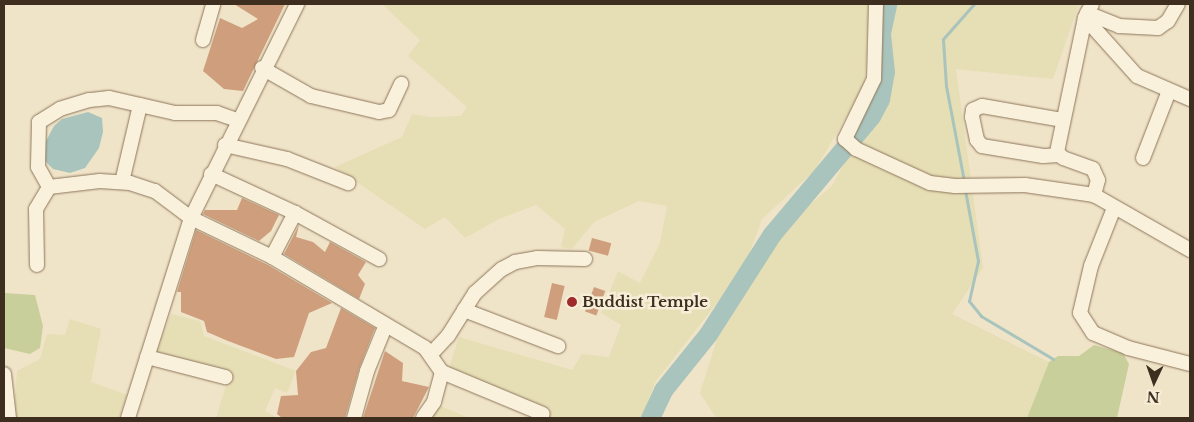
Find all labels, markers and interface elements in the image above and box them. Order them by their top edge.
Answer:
place label: Buddist Temple [582,293,709,311]
marker: Buddist Temple [566,296,578,308]
north arrow [1129,357,1179,407]
text: N [1146,388,1160,406]

